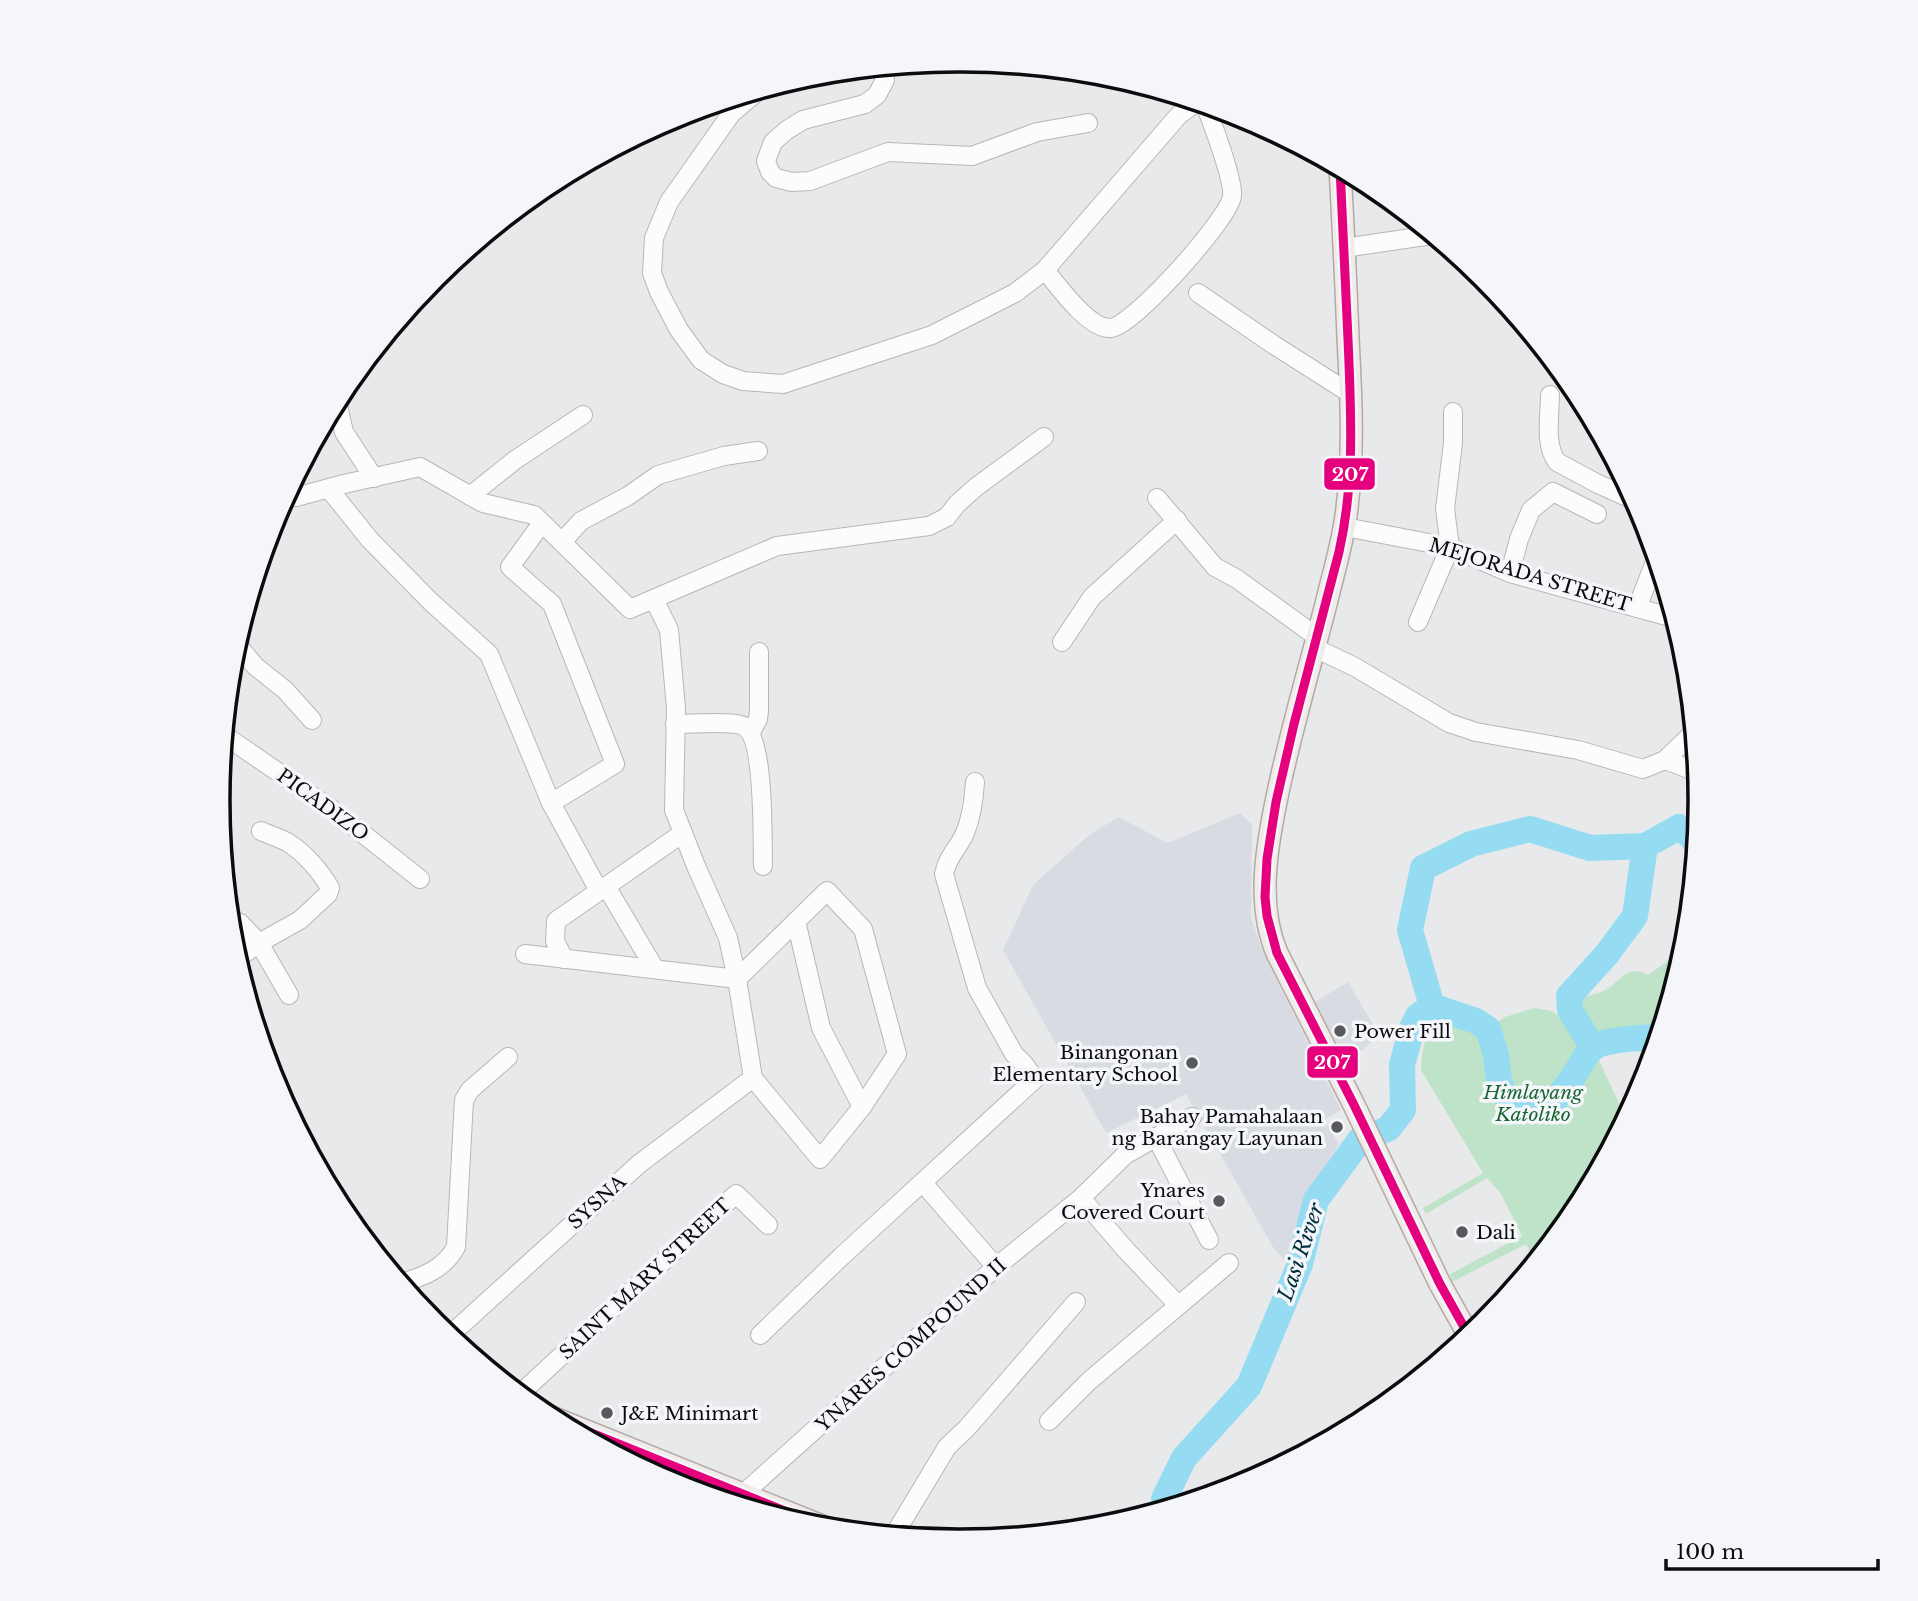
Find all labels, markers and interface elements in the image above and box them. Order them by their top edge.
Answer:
line badge: 207 [1323,457,1376,491]
text: 207 [1332,463,1369,486]
street label: MEJORADA STREET [1426,533,1634,617]
street label: PICADIZO [273,764,373,846]
place label: Power Fill [1354,1020,1451,1043]
marker: Power Fill [1332,1023,1348,1039]
place label: Binangonan Elementary School [992,1041,1178,1086]
line badge: 207 [1306,1045,1359,1079]
text: 207 [1314,1051,1351,1074]
marker: Binangonan Elementary School [1184,1055,1200,1071]
park label: Himlayang Katoliko [1482,1081,1584,1126]
place label: Bahay Pamahalaan ng Barangay Layunan [1111,1105,1323,1150]
marker: Bahay Pamahalaan ng Barangay Layunan [1329,1119,1345,1135]
street label: SYSNA [563,1170,631,1234]
place label: Ynares Covered Court [1061,1179,1206,1224]
marker: Ynares Covered Court [1211,1193,1227,1209]
street label: SAINT MARY STREET [555,1194,735,1364]
water label: Lasi River [1272,1199,1330,1305]
place label: Dali [1476,1221,1516,1244]
marker: Dali [1454,1224,1470,1240]
street label: YNARES COMPOUND II [810,1253,1011,1437]
place label: J&E Minimart [618,1402,759,1425]
marker: J&E Minimart [599,1405,615,1421]
scale bar [1666,1528,1878,1572]
text: 100 m [1676,1539,1744,1565]

